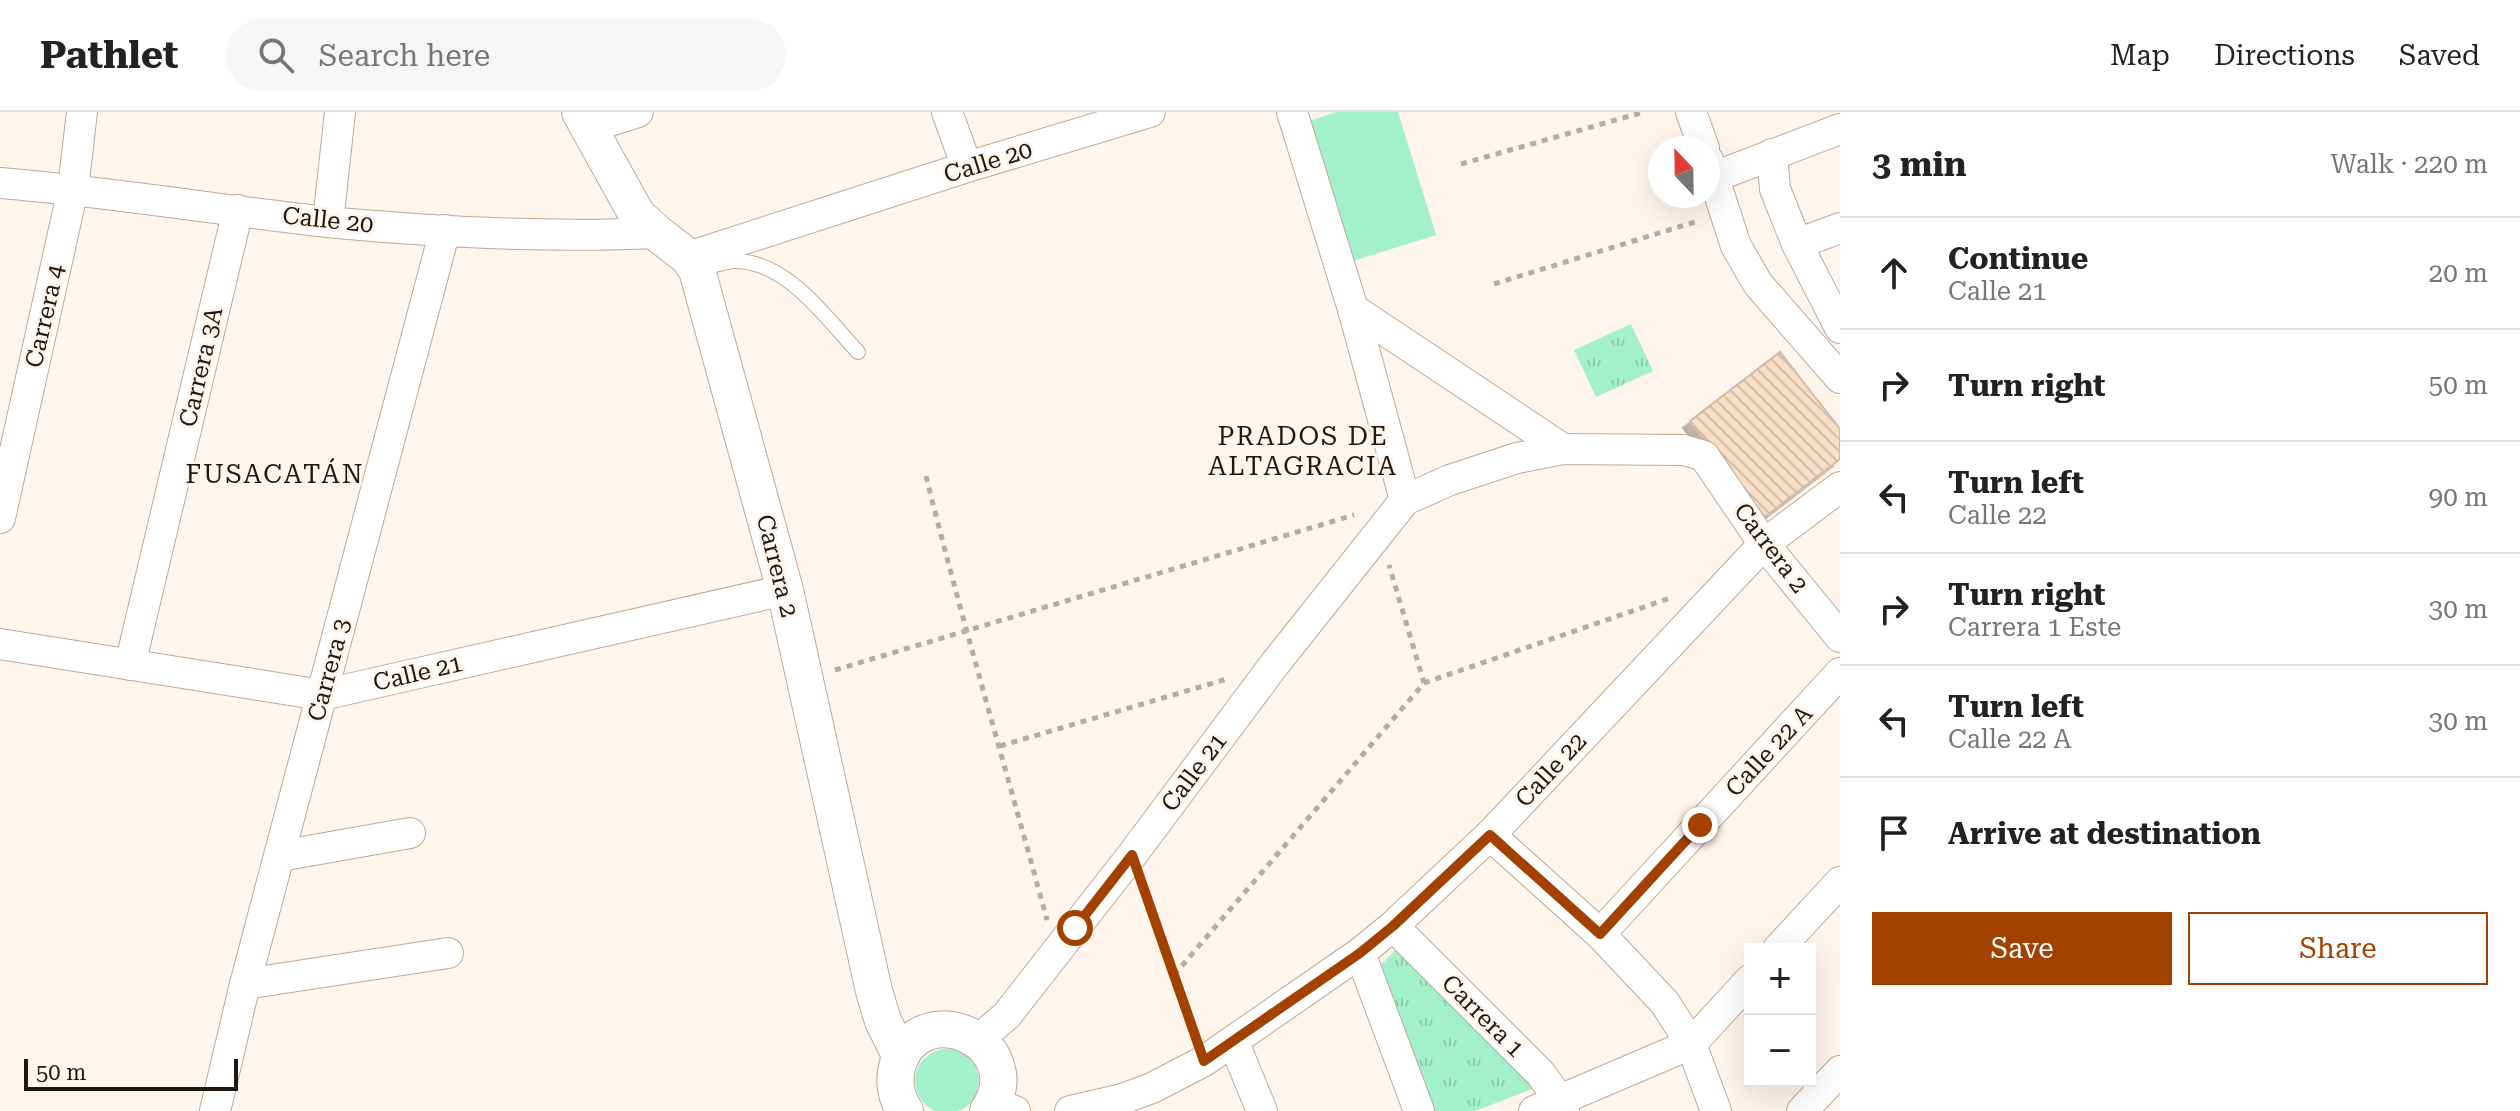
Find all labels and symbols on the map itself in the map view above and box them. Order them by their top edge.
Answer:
street label: Calle 20 [940,135,1036,189]
north arrow [1648,136,1720,208]
street label: Calle 20 [281,201,375,239]
street label: Carrera 4 [20,261,71,370]
street label: Carrera 3A [174,304,228,429]
district label: PRADOS DE ALTAGRACIA [1208,421,1398,481]
district label: FUSACATÁN [185,458,365,489]
street label: Carrera 2 [1728,498,1814,598]
street label: Carrera 2 [751,512,803,620]
street label: Carrera 3 [302,616,356,724]
street label: Calle 21 [370,649,466,697]
street label: Calle 22 A [1720,700,1818,802]
street label: Calle 21 [1155,727,1233,817]
street label: Calle 22 [1510,727,1592,813]
route end [1682,807,1718,843]
route start [1057,910,1093,946]
street label: Carrera 1 [1436,969,1530,1063]
scale bar [24,1055,238,1091]

